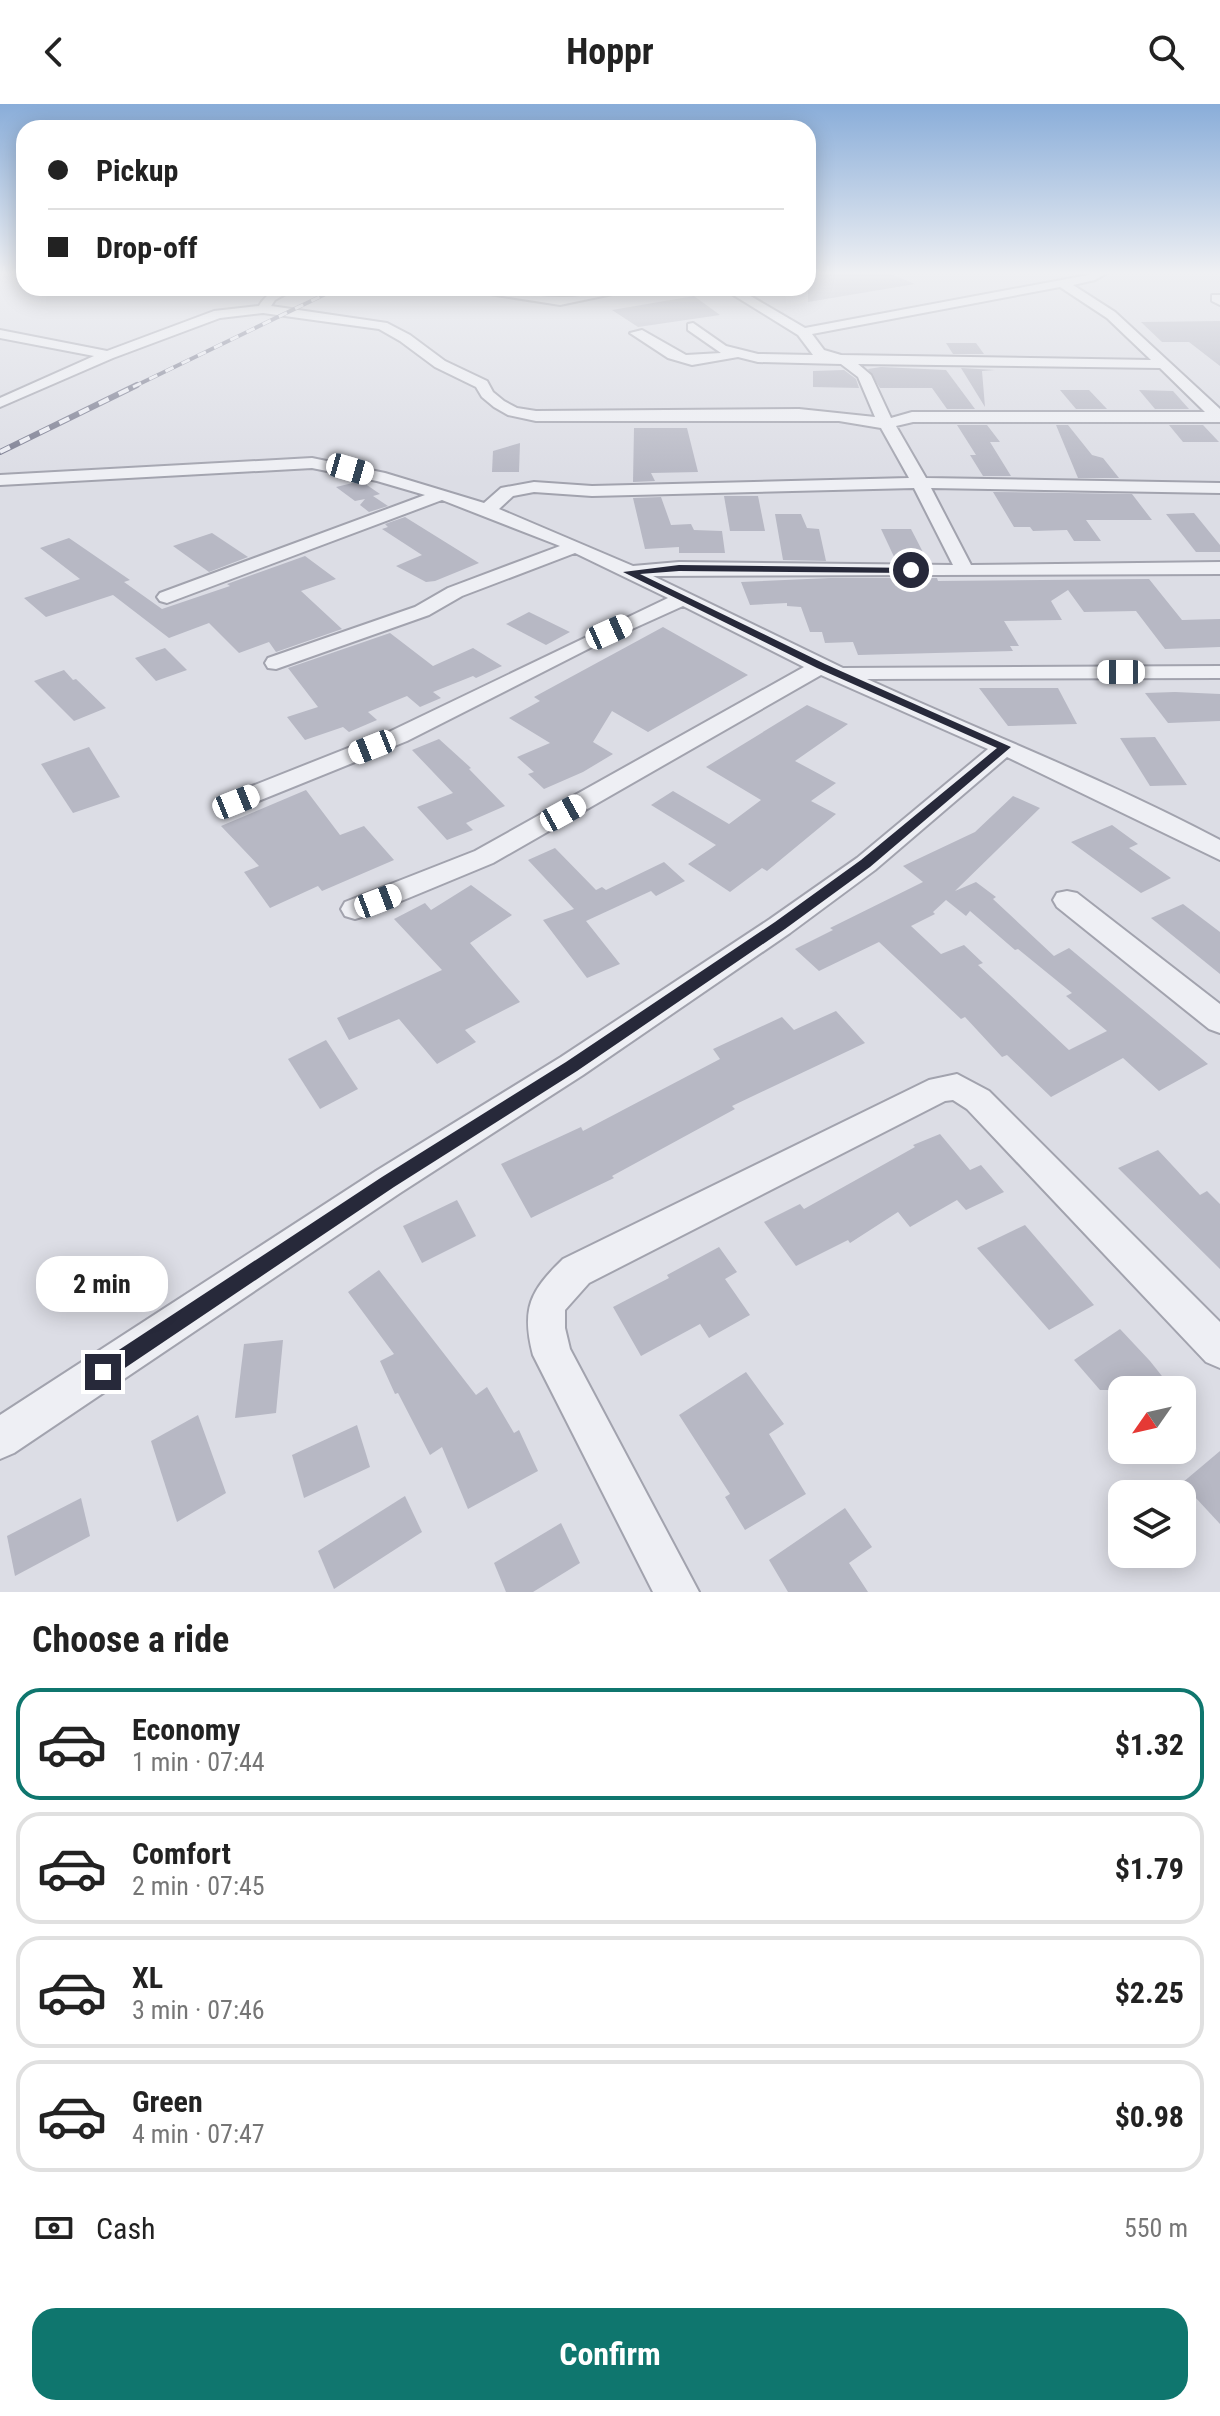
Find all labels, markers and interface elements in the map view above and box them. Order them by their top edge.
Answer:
icon: back [32,30,76,74]
icon: search [1144,30,1188,74]
text: Hoppr [566,31,654,73]
text: Pickup [96,153,178,188]
text: Drop-off [96,230,198,265]
car [324,451,376,487]
route start [893,552,929,588]
car [582,611,636,653]
car [1097,660,1145,684]
car [345,727,399,767]
car [209,782,263,822]
car [536,791,590,835]
car [351,881,405,921]
callout: 2 min [37,1256,169,1312]
text: 2 min [73,1269,131,1299]
route end [85,1354,121,1390]
north arrow [1108,1376,1196,1464]
map controls [1108,1376,1196,1568]
button: layers [1108,1480,1196,1568]
text: Choose a ride [32,1619,229,1661]
icon: car [36,1708,108,1780]
text: Economy [132,1712,240,1747]
text: $1.32 [1115,1727,1184,1762]
text: 1 min · 07:44 [132,1747,265,1777]
icon: car [36,1832,108,1904]
text: Comfort [132,1836,231,1871]
text: $1.79 [1115,1851,1184,1886]
text: 2 min · 07:45 [132,1871,265,1901]
icon: car [36,1956,108,2028]
text: XL [132,1960,163,1995]
text: $2.25 [1115,1975,1184,2010]
text: 3 min · 07:46 [132,1995,265,2025]
icon: car [36,2080,108,2152]
text: Green [132,2084,203,2119]
text: $0.98 [1115,2099,1184,2134]
text: 4 min · 07:47 [132,2119,265,2149]
icon: cash [32,2206,76,2250]
text: Cash [96,2211,156,2246]
text: 550 m [1124,2213,1188,2243]
button: Confirm [32,2308,1188,2400]

